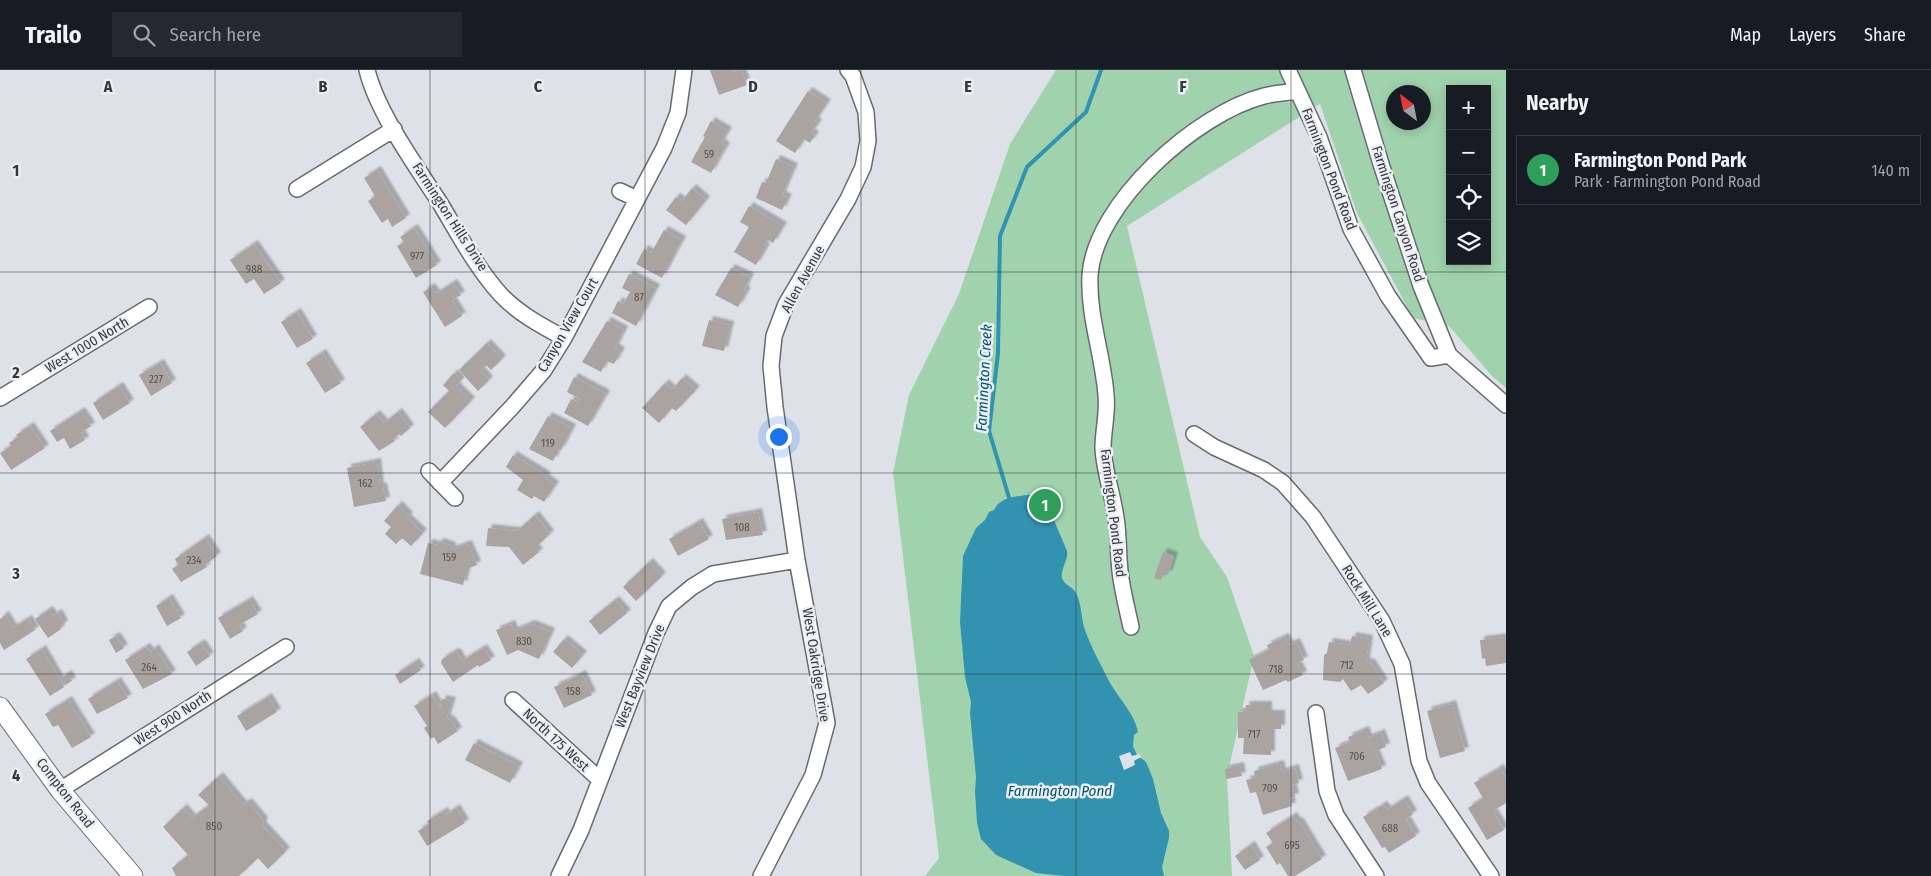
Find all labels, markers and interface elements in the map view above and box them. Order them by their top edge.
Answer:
search box [112,12,462,57]
text: Trailo [25,21,82,49]
icon: search [130,21,158,49]
text: Search here [170,23,261,46]
text: Map [1730,24,1761,46]
text: Layers [1789,24,1836,46]
text: Share [1864,24,1906,46]
text: A [103,77,113,96]
text: B [319,77,328,96]
text: C [534,77,543,96]
text: D [748,77,758,96]
text: E [964,77,972,96]
text: F [1179,77,1187,96]
north arrow [1386,85,1431,130]
map controls [1446,85,1491,265]
button: + [1446,85,1491,130]
text: Nearby [1526,90,1588,116]
street label: Farmington Pond Road [1298,106,1360,232]
button: − [1446,130,1491,175]
street label: Farmington Canyon Road [1368,144,1428,284]
house number: 59 [704,148,714,161]
text: Farmington Pond Park [1574,149,1747,172]
street label: Farmington Hills Drive [409,160,491,275]
text: 1 [13,161,19,180]
text: 1 [1540,161,1546,180]
text: 140 m [1872,161,1910,180]
text: Park · Farmington Pond Road [1574,172,1761,191]
button: locate [1446,175,1491,220]
button: layers [1446,220,1491,265]
street label: Allen Avenue [778,242,828,316]
house number: 977 [410,250,425,263]
house number: 988 [246,263,263,276]
street label: Canyon View Court [534,274,602,375]
house number: 87 [634,291,644,304]
street label: West 1000 North [42,313,132,377]
water label: Farmington Creek [972,323,996,432]
text: 2 [11,363,20,382]
house number: 227 [149,373,164,386]
your location [766,424,792,450]
house number: 119 [541,437,555,450]
street label: Farmington Pond Road [1097,448,1129,578]
house number: 162 [358,477,372,490]
pin: 1 [1029,486,1061,524]
house number: 108 [734,521,750,534]
house number: 159 [442,551,456,564]
house number: 234 [186,554,202,567]
street label: Rock Mill Lane [1338,562,1396,640]
text: 3 [11,564,20,583]
street label: West Oakridge Drive [799,607,833,723]
street label: West Bayview Drive [611,622,669,730]
house number: 830 [516,635,532,648]
house number: 712 [1340,659,1354,672]
house number: 264 [141,661,157,674]
house number: 718 [1269,663,1284,676]
house number: 158 [566,685,581,698]
street label: West 900 North [131,687,215,749]
street label: North 175 West [519,705,593,775]
house number: 717 [1247,728,1261,741]
house number: 706 [1349,750,1365,763]
street label: Compton Road [32,755,98,831]
text: 4 [12,766,20,785]
water label: Farmington Pond [1008,782,1112,800]
house number: 709 [1262,782,1278,795]
house number: 850 [206,820,222,833]
house number: 688 [1382,822,1399,835]
house number: 695 [1284,839,1300,852]

